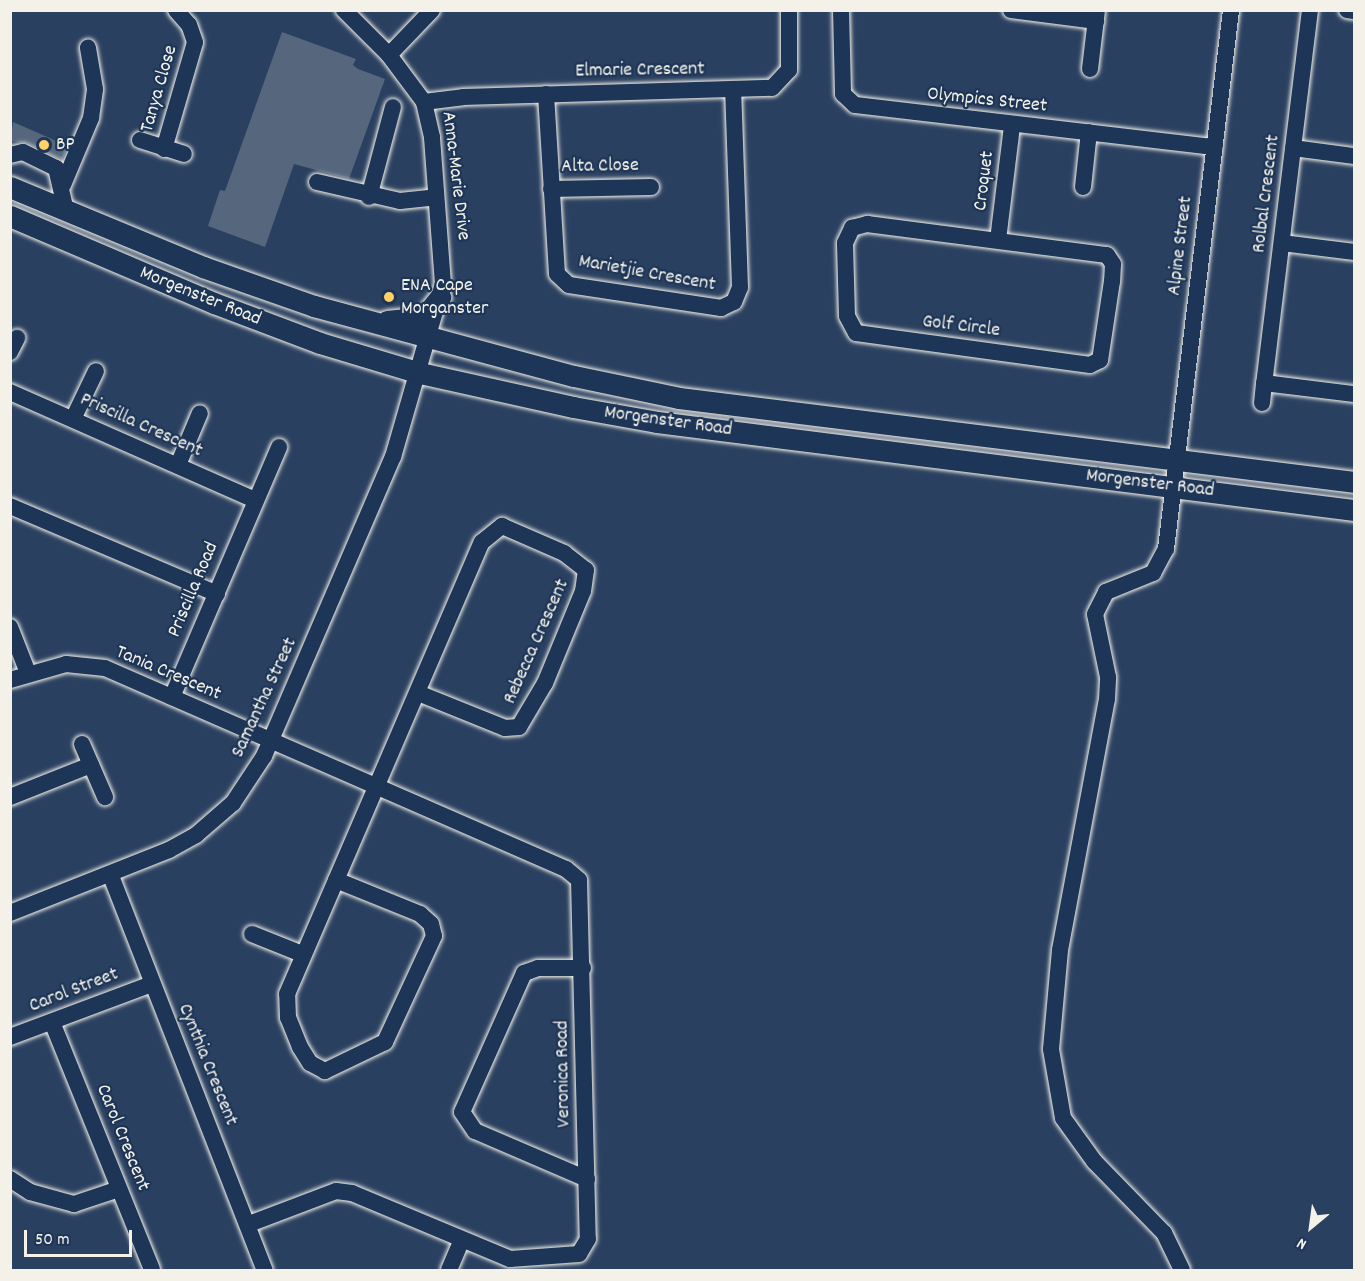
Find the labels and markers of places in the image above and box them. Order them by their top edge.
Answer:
place label: BP [56,133,75,157]
marker: BP [37,138,51,152]
place label: ENA Cape Morganster [401,274,488,321]
marker: ENA Cape Morganster [382,290,396,304]

